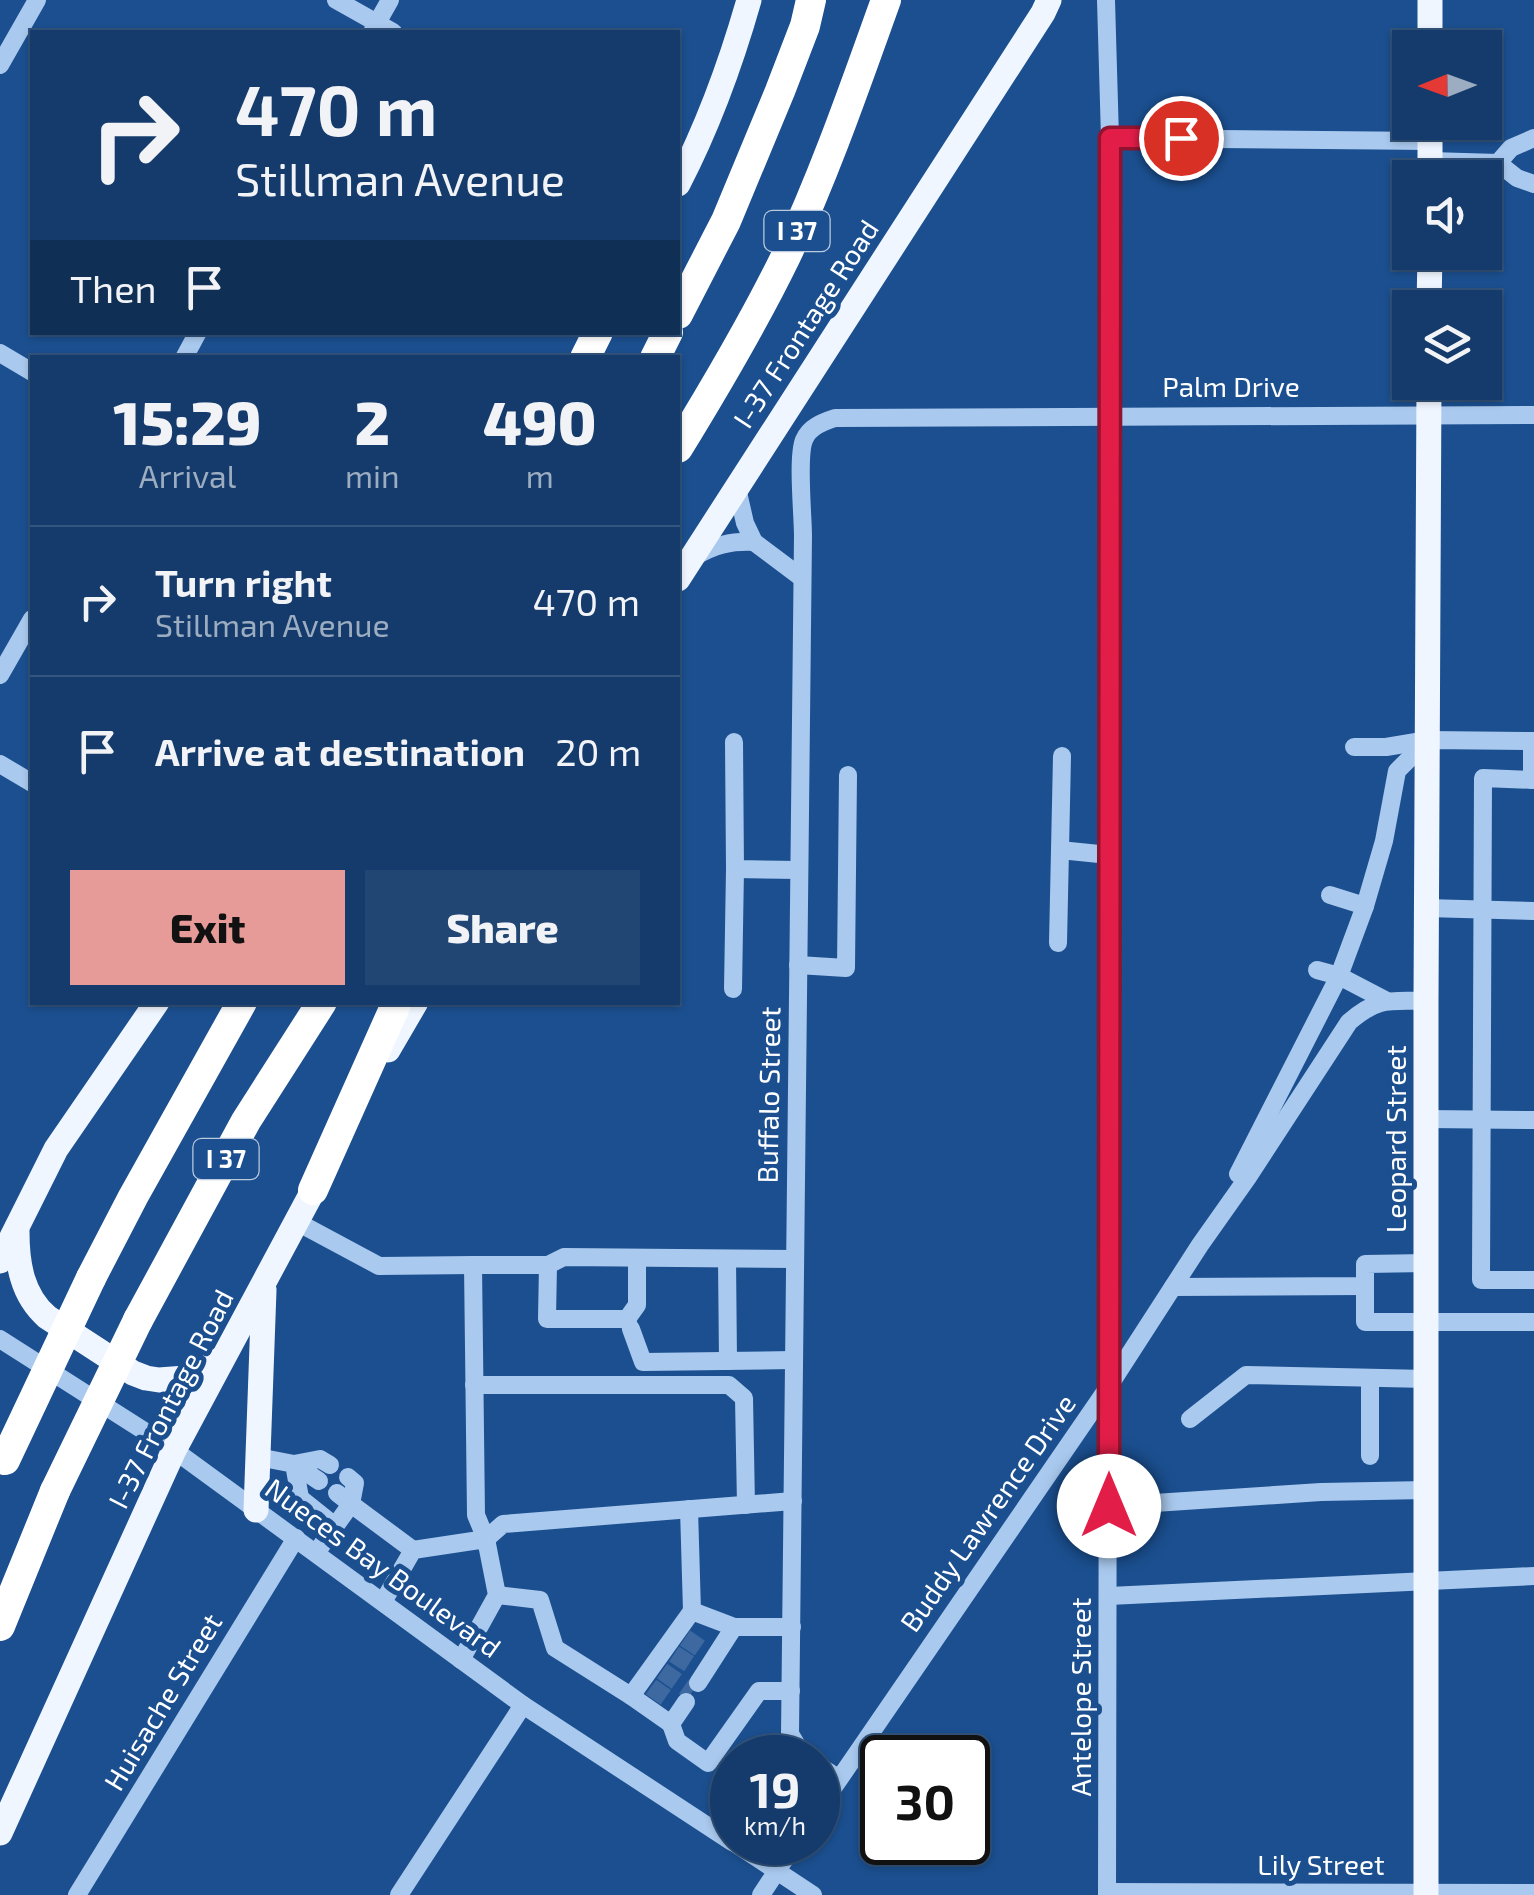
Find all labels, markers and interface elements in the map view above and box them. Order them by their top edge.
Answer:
north arrow [1392,30,1502,140]
map controls [1392,30,1502,400]
text: 470 m [235,66,438,150]
icon: right [70,70,200,200]
pin [1139,96,1224,181]
icon: arrive [1154,111,1209,166]
text: Stillman Avenue [235,151,565,205]
button: sound [1392,160,1502,270]
road number: I 37 [764,211,830,251]
street label: I-37 Frontage Road [725,213,885,434]
icon: arrive [177,260,232,315]
text: Then [70,265,157,311]
button: layers [1392,290,1502,400]
street label: Palm Drive [1162,369,1300,403]
text: 15:29 [113,385,262,457]
text: 2 [355,385,390,457]
text: 490 [483,385,597,457]
text: Arrival [139,456,236,494]
text: min [345,456,400,494]
text: m [526,456,554,494]
text: Turn right [155,559,332,605]
icon: right [70,574,125,629]
text: 470 m [532,578,640,624]
text: Stillman Avenue [155,605,390,643]
icon: arrive [70,724,125,779]
text: Arrive at destination [155,728,525,774]
text: 20 m [555,728,641,774]
button: Exit [70,870,345,985]
button: Share [365,870,640,985]
street label: Buffalo Street [749,1006,787,1184]
street label: Leopard Street [1378,1045,1412,1233]
road number: I 37 [194,1139,258,1179]
street label: I-37 Frontage Road [100,1283,240,1514]
street label: Buddy Lawrence Drive [892,1387,1082,1638]
position arrow [1057,1454,1161,1558]
street label: Nueces Bay Boulevard [259,1470,508,1664]
street label: Antelope Street [1063,1598,1097,1796]
street label: Huisache Street [96,1607,228,1796]
speed limit sign: 30 [860,1735,990,1865]
text: 19 [749,1758,801,1818]
text: km/h [744,1810,806,1840]
street label: Lily Street [1257,1847,1385,1881]

